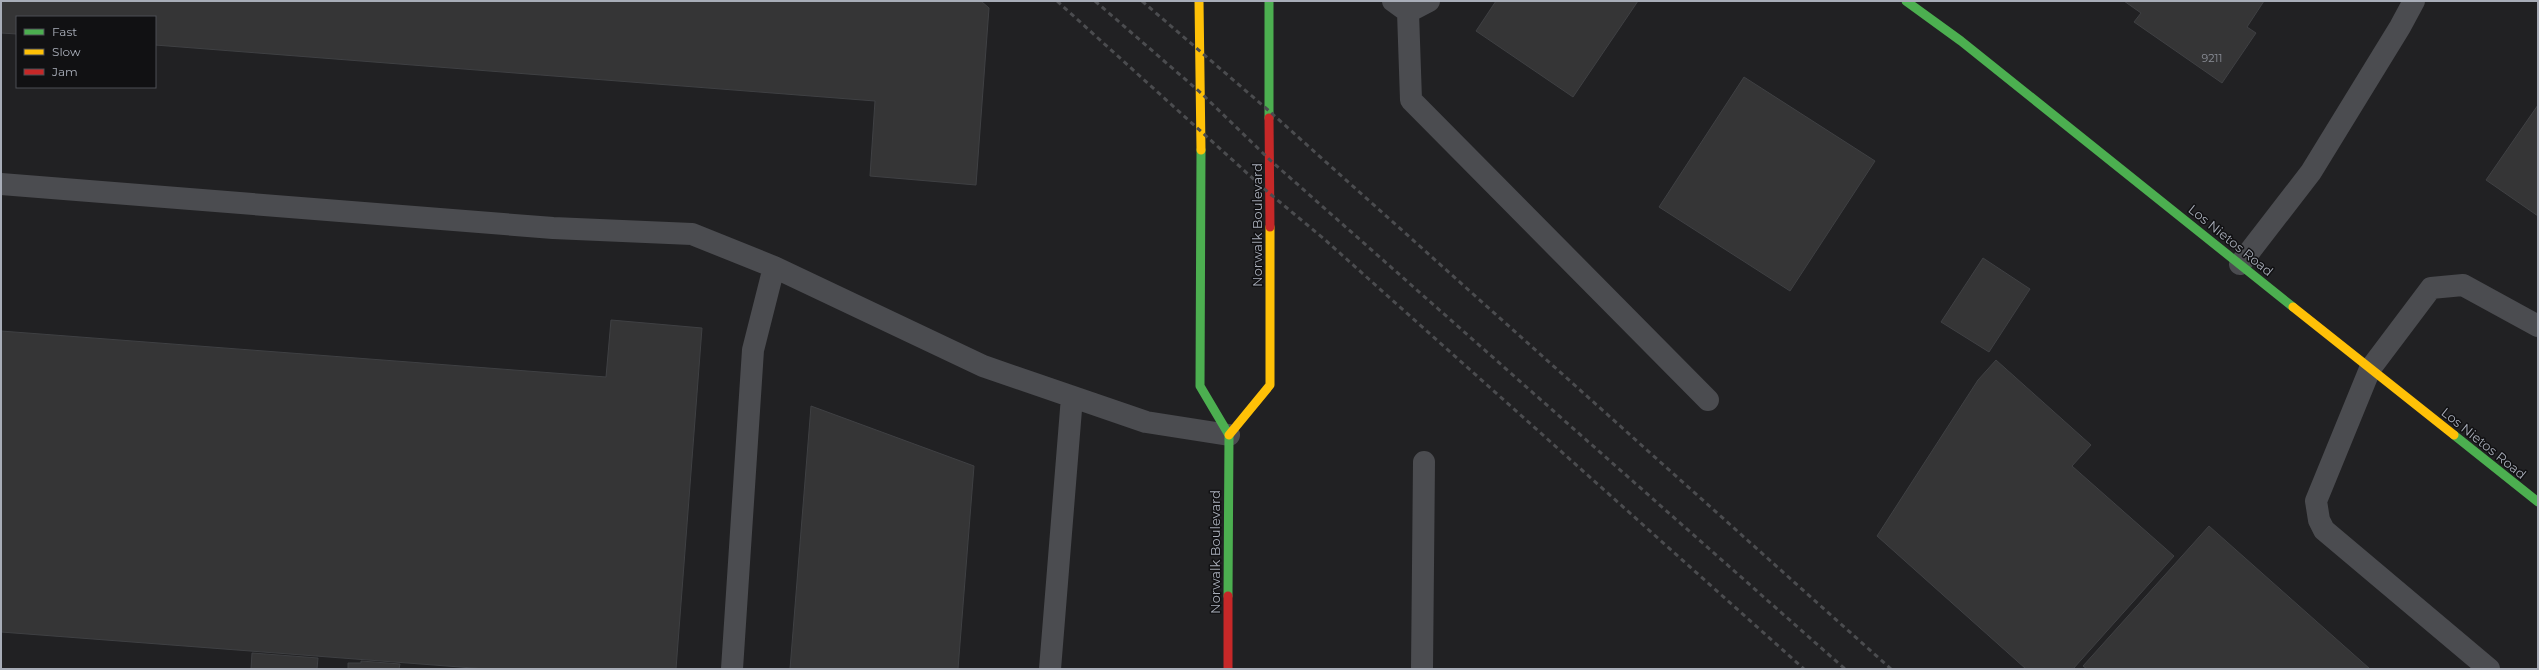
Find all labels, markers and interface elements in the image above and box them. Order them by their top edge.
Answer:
legend [16,16,156,88]
text: Fast [52,24,77,39]
text: Slow [52,44,81,59]
house number: 9211 [2202,51,2222,65]
text: Jam [51,64,78,79]
street label: Norwalk Boulevard [1249,163,1265,287]
street label: Los Nietos Road [2185,201,2277,279]
street label: Los Nietos Road [2438,404,2530,482]
street label: Norwalk Boulevard [1207,490,1223,614]

